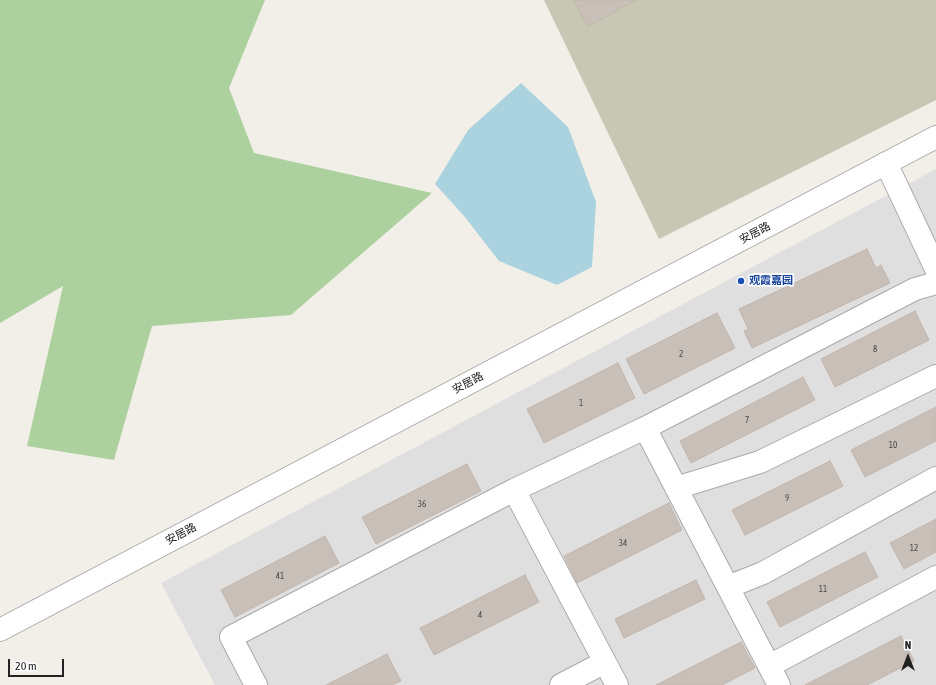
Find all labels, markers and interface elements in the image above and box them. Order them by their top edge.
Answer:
street label: 安居路 [737,219,773,247]
place label: 观霞嘉园 [749,274,793,288]
marker: 观霞嘉园 [736,276,746,286]
house number: 8 [873,344,877,354]
house number: 2 [679,349,683,359]
street label: 安居路 [450,369,486,397]
house number: 1 [579,398,583,408]
house number: 7 [745,415,749,425]
house number: 10 [889,440,897,450]
house number: 9 [785,493,789,503]
house number: 36 [418,499,426,509]
street label: 安居路 [163,520,199,548]
house number: 34 [619,538,627,548]
house number: 12 [910,543,918,553]
house number: 41 [276,571,284,581]
house number: 11 [819,584,827,594]
house number: 4 [478,610,482,620]
north arrow [888,637,928,677]
text: N [905,639,911,651]
scale bar [10,651,66,677]
text: 20 m [15,659,37,673]

